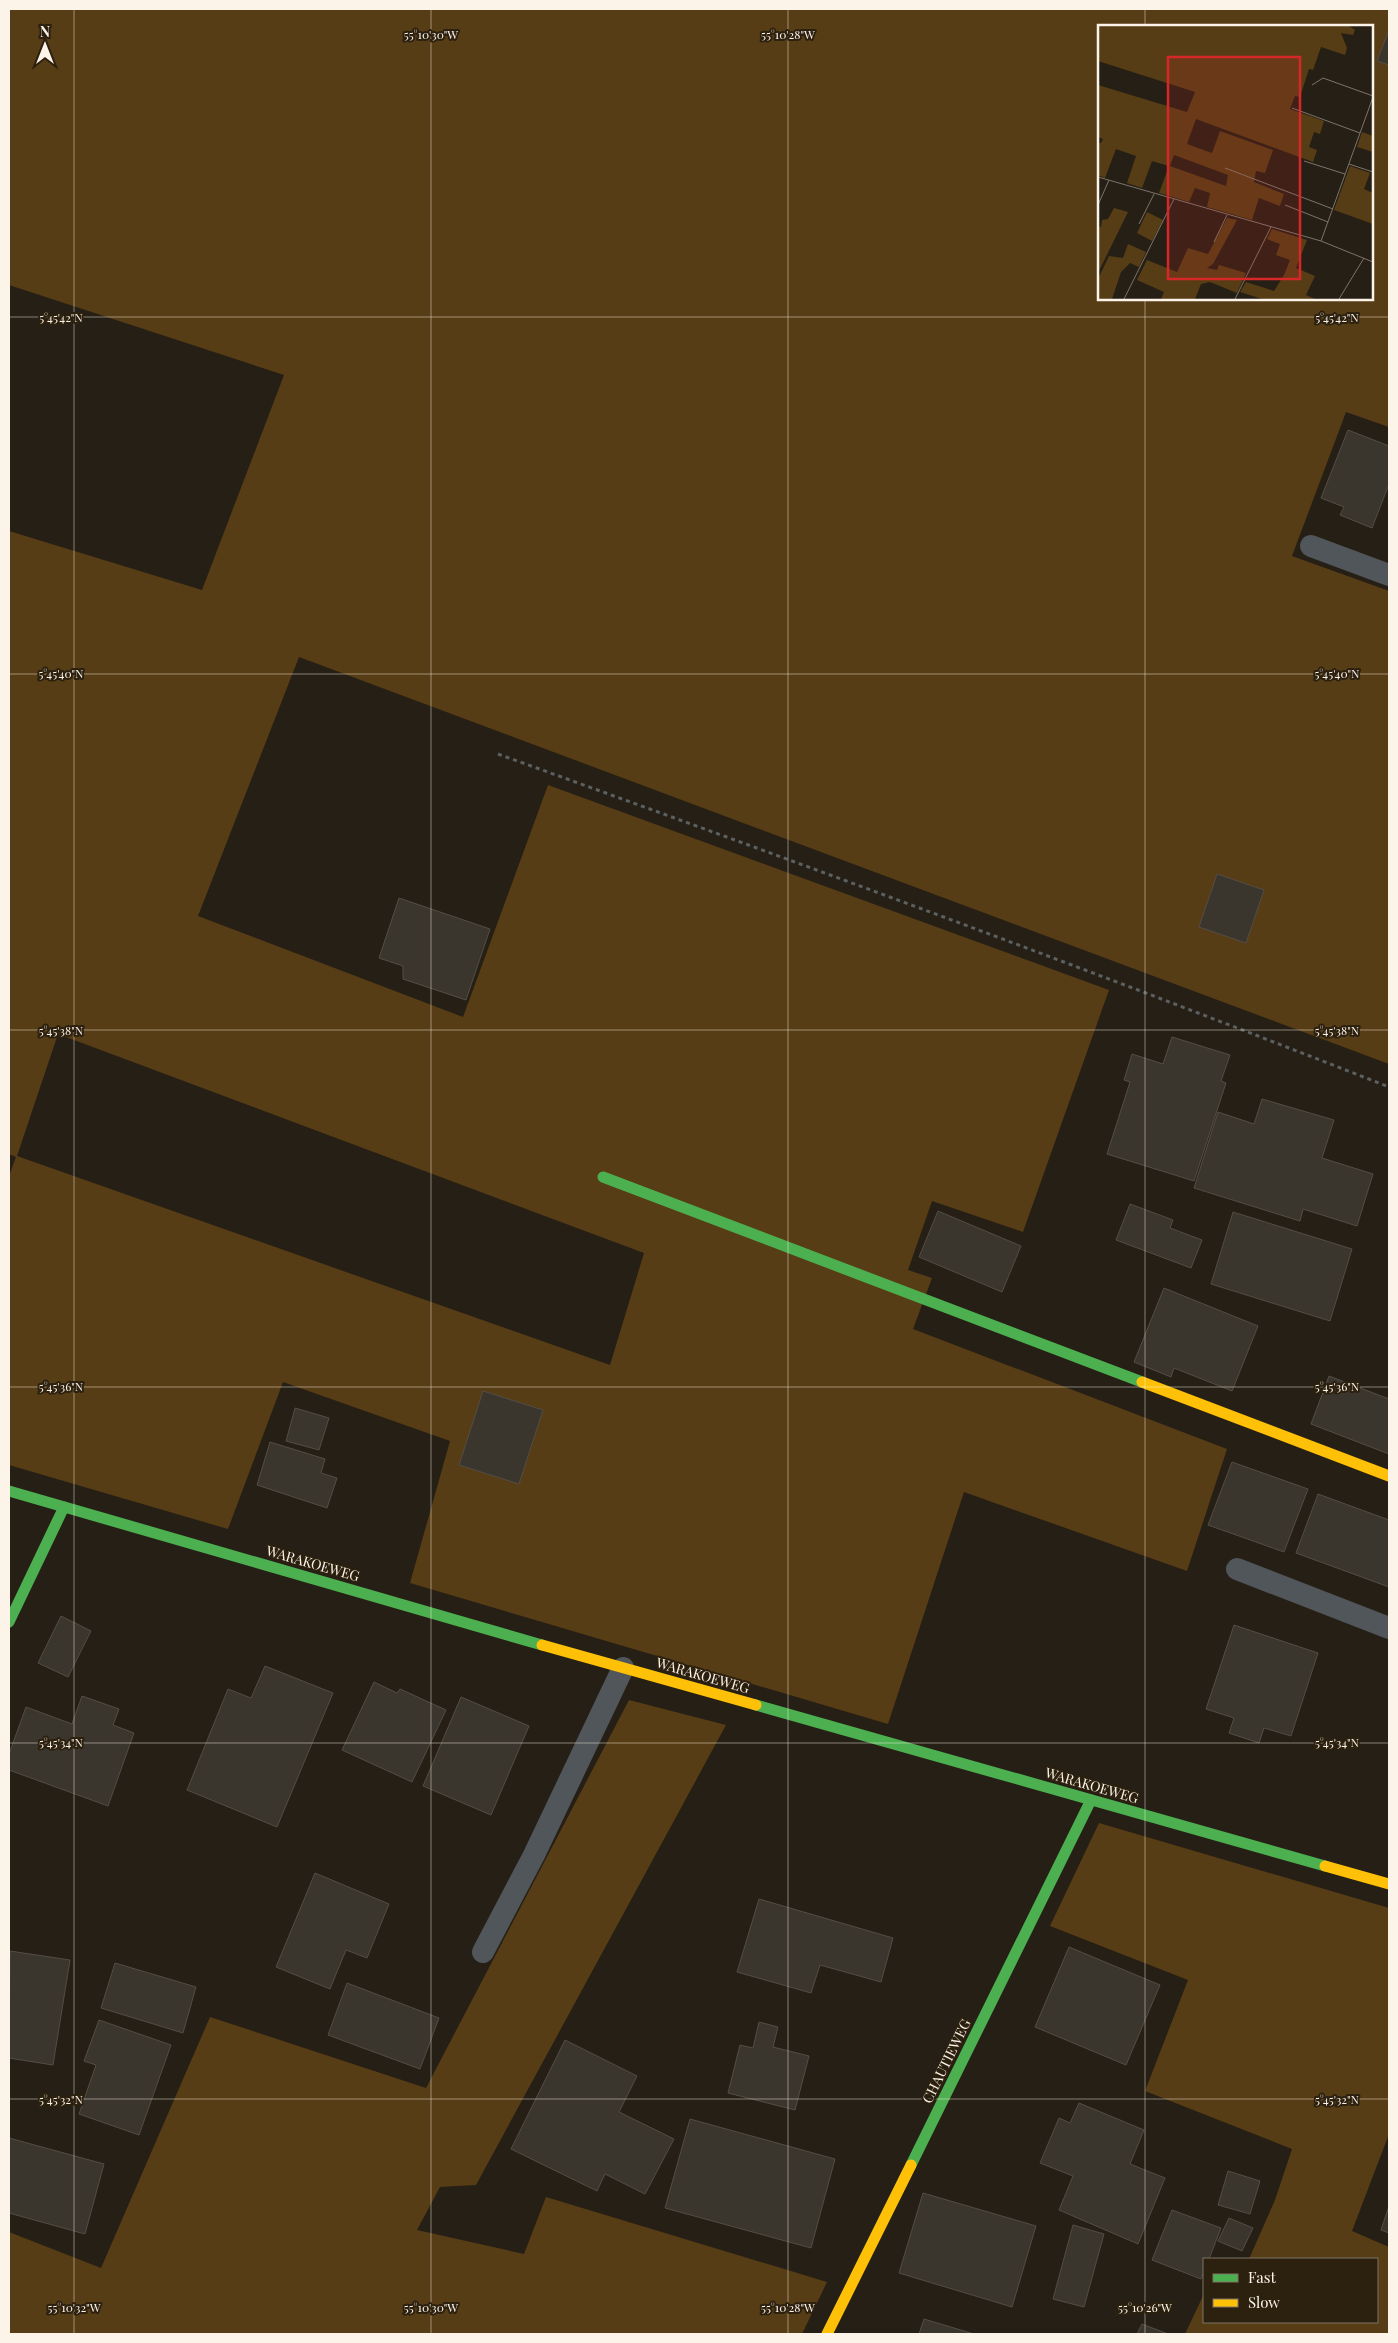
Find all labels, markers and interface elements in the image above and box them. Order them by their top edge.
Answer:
north arrow [20,20,70,70]
text: N [40,22,50,41]
inset map [1098,25,1373,300]
text: 55°10'30"W [404,26,458,42]
text: 55°10'28"W [761,26,815,42]
text: 5°45'42"N [39,309,83,325]
text: 5°45'42"N [1315,309,1359,325]
text: 5°45'40"N [38,665,84,681]
text: 5°45'40"N [1314,665,1360,681]
text: 5°45'38"N [39,1022,84,1038]
text: 5°45'38"N [1315,1022,1360,1038]
text: 5°45'36"N [39,1378,84,1394]
text: 5°45'36"N [1315,1378,1360,1394]
street label: WARAKOEWEG [263,1540,362,1585]
street label: WARAKOEWEG [653,1652,752,1697]
text: 5°45'34"N [39,1734,84,1750]
text: 5°45'34"N [1315,1734,1360,1750]
street label: WARAKOEWEG [1042,1762,1141,1807]
street label: CHAUTIEWEG [917,2016,975,2106]
text: 5°45'32"N [39,2091,84,2107]
text: 5°45'32"N [1315,2091,1360,2107]
legend [1203,2258,1378,2323]
text: Fast [1248,2267,1277,2287]
text: Slow [1248,2292,1280,2312]
text: 55°10'32"W [47,2299,101,2315]
text: 55°10'30"W [404,2299,458,2315]
text: 55°10'28"W [761,2299,815,2315]
text: 55°10'26"W [1118,2299,1172,2315]

